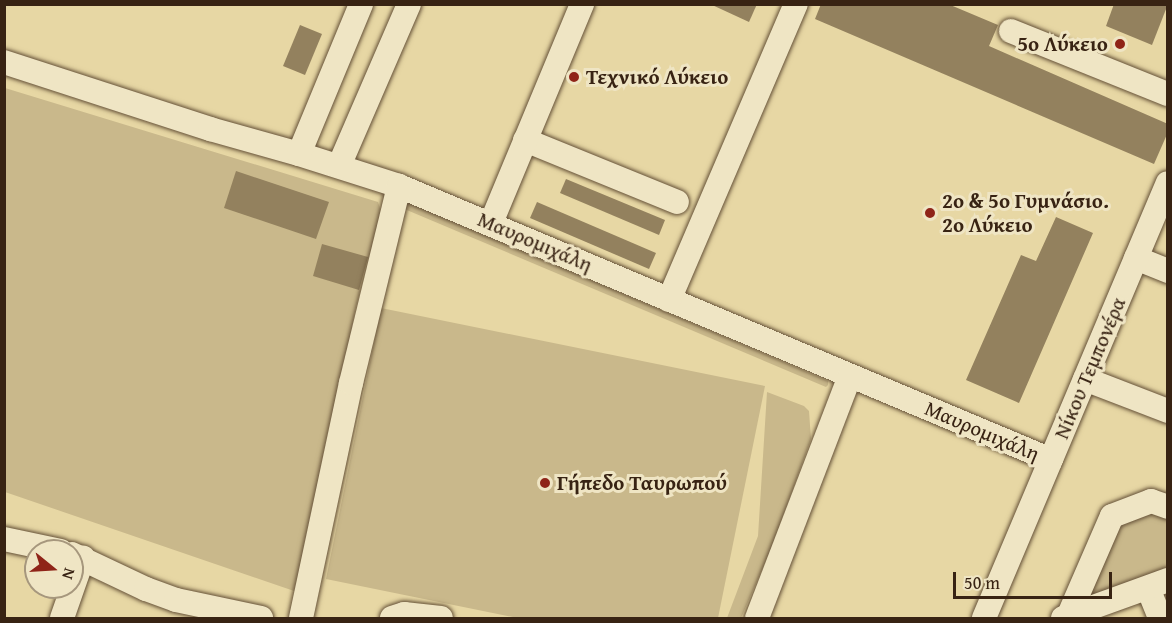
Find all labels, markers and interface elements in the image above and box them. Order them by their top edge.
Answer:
place label: 5ο Λύκειο [1017,31,1108,57]
marker: 5ο Λύκειο [1113,37,1127,51]
place label: Τεχνικό Λύκειο [586,64,728,90]
marker: Τεχνικό Λύκειο [567,70,581,84]
place label: 2ο & 5ο Γυμνάσιο. 2ο Λύκειο [942,188,1109,238]
marker: 2ο & 5ο Γυμνάσιο. 2ο Λύκειο [923,206,937,220]
street label: Μαυρομιχάλη [474,207,596,277]
street label: Νίκου Τεμπονέρα [1049,293,1131,443]
street label: Μαυρομιχάλη [921,396,1043,466]
place label: Γήπεδο Ταυρωπού [557,470,727,496]
marker: Γήπεδο Ταυρωπού [538,476,552,490]
north arrow [24,539,84,599]
scale bar [956,560,1115,598]
text: N [56,565,82,583]
text: 50 m [964,569,1000,596]

